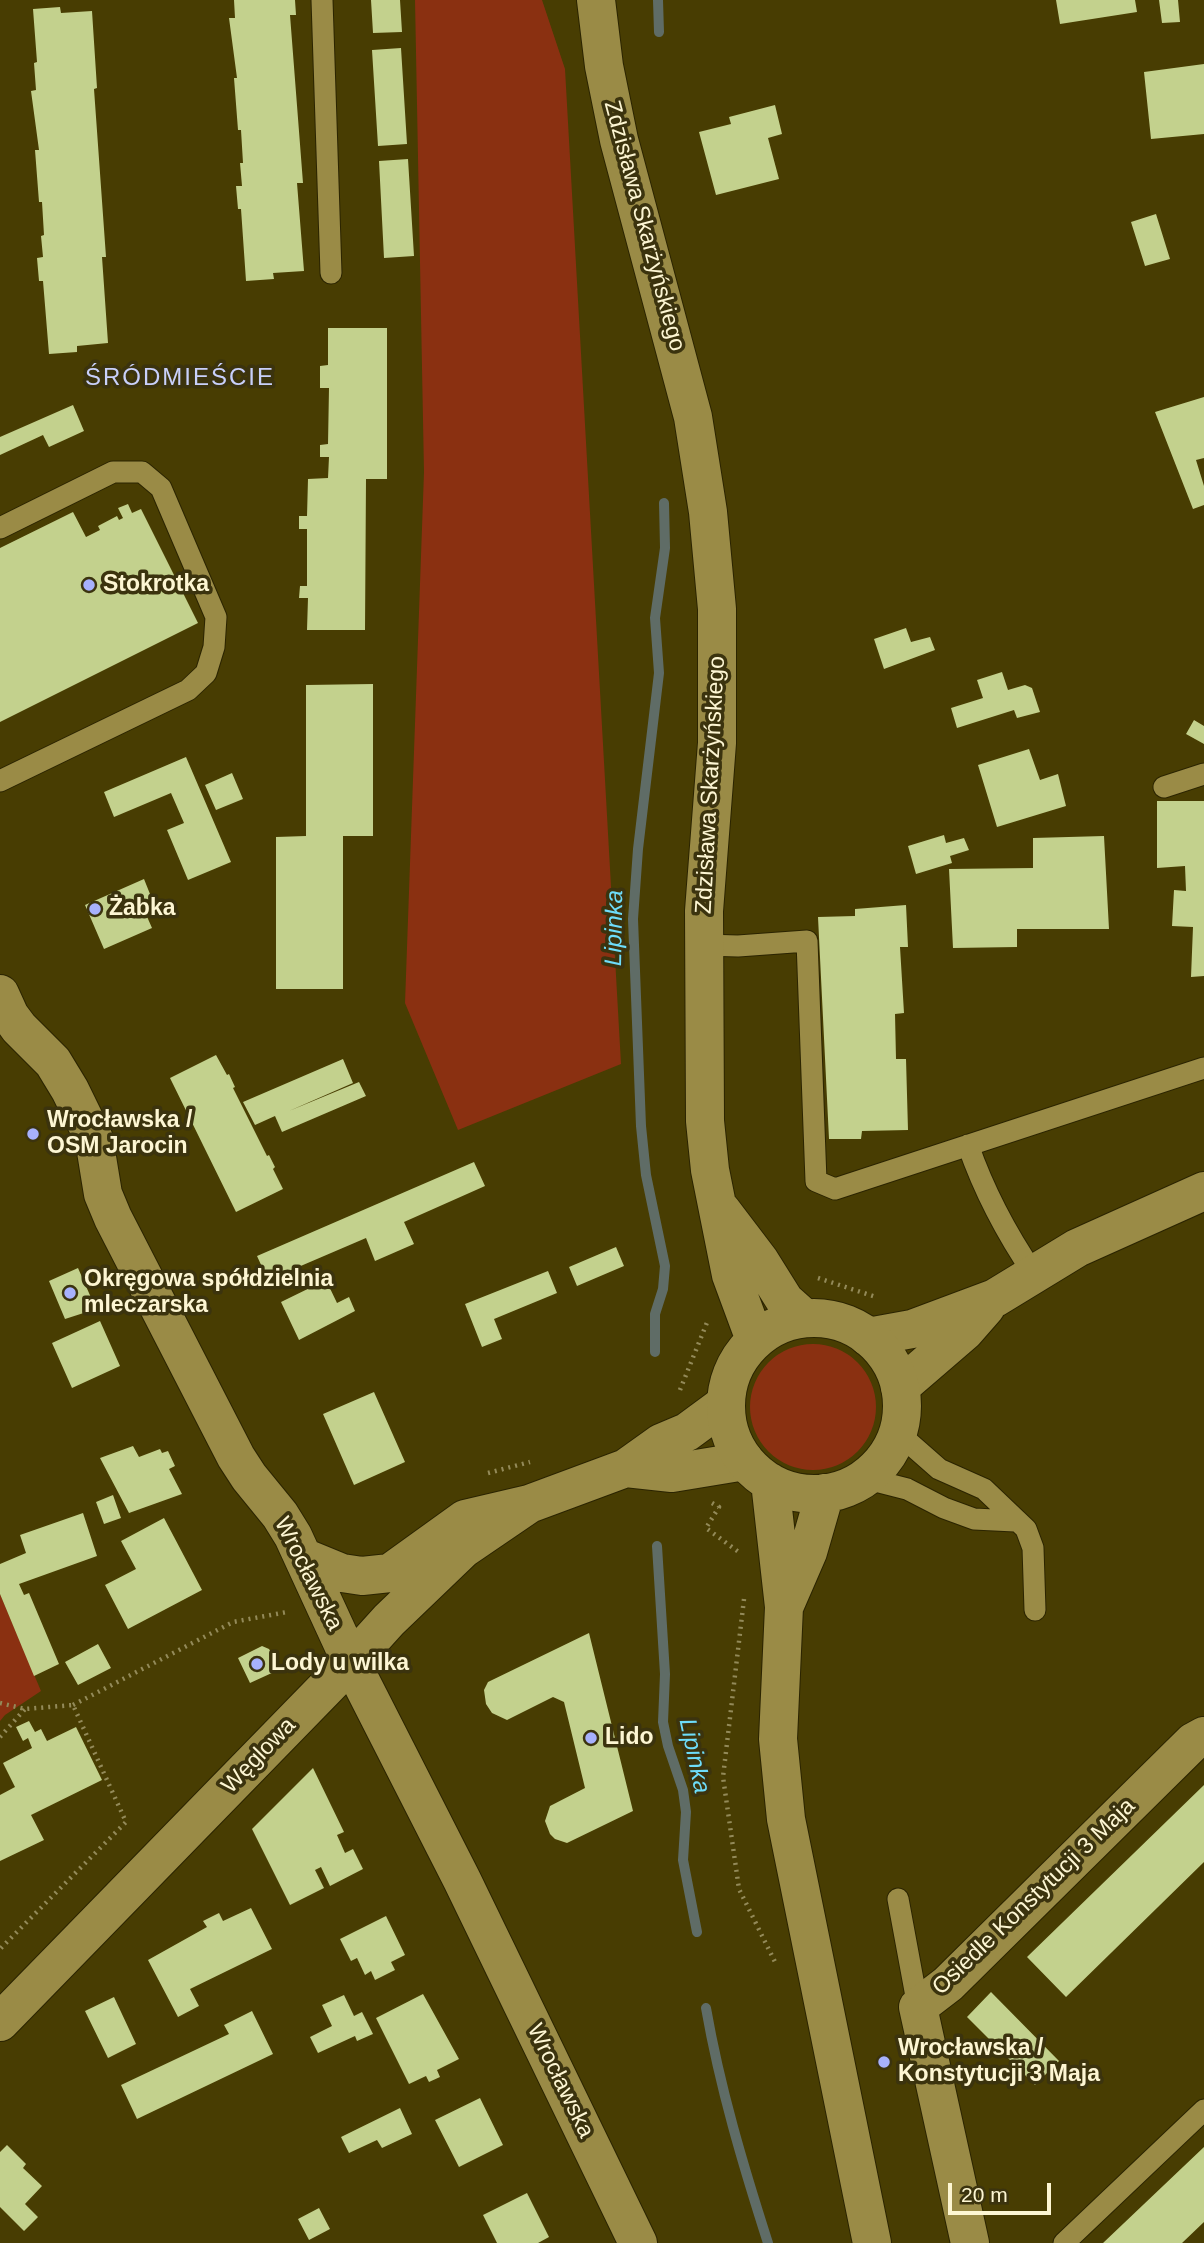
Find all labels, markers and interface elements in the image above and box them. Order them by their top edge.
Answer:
street label: Zdzisława Skarżyńskiego [597,98,691,354]
district label: ŚRÓDMIEŚCIE [86,364,274,392]
place label: Stokrotka [103,571,209,599]
marker: Stokrotka [81,577,97,593]
street label: Zdzisława Skarżyńskiego [690,655,732,915]
water label: Lipinka [600,890,630,966]
place label: Żabka [109,895,175,923]
marker: Żabka [87,901,103,917]
place label: Wrocławska / OSM Jarocin [47,1107,192,1161]
marker: Wrocławska / OSM Jarocin [25,1126,41,1142]
place label: Okręgowa spółdzielnia mleczarska [84,1266,333,1320]
marker: Okręgowa spółdzielnia mleczarska [62,1285,78,1301]
street label: Wrocławska [268,1513,348,1635]
place label: Lody u wilka [271,1650,409,1678]
marker: Lody u wilka [249,1656,265,1672]
street label: Węglowa [216,1712,302,1800]
water label: Lipinka [672,1716,716,1796]
place label: Lido [605,1724,654,1752]
marker: Lido [583,1730,599,1746]
street label: Osiedle Konstytucji 3 Maja [927,1793,1141,2001]
street label: Wrocławska [521,2019,599,2143]
place label: Wrocławska / Konstytucji 3 Maja [898,2035,1100,2089]
marker: Wrocławska / Konstytucji 3 Maja [876,2054,892,2070]
scale bar [952,2170,1055,2214]
text: 20 m [961,2183,1008,2206]

